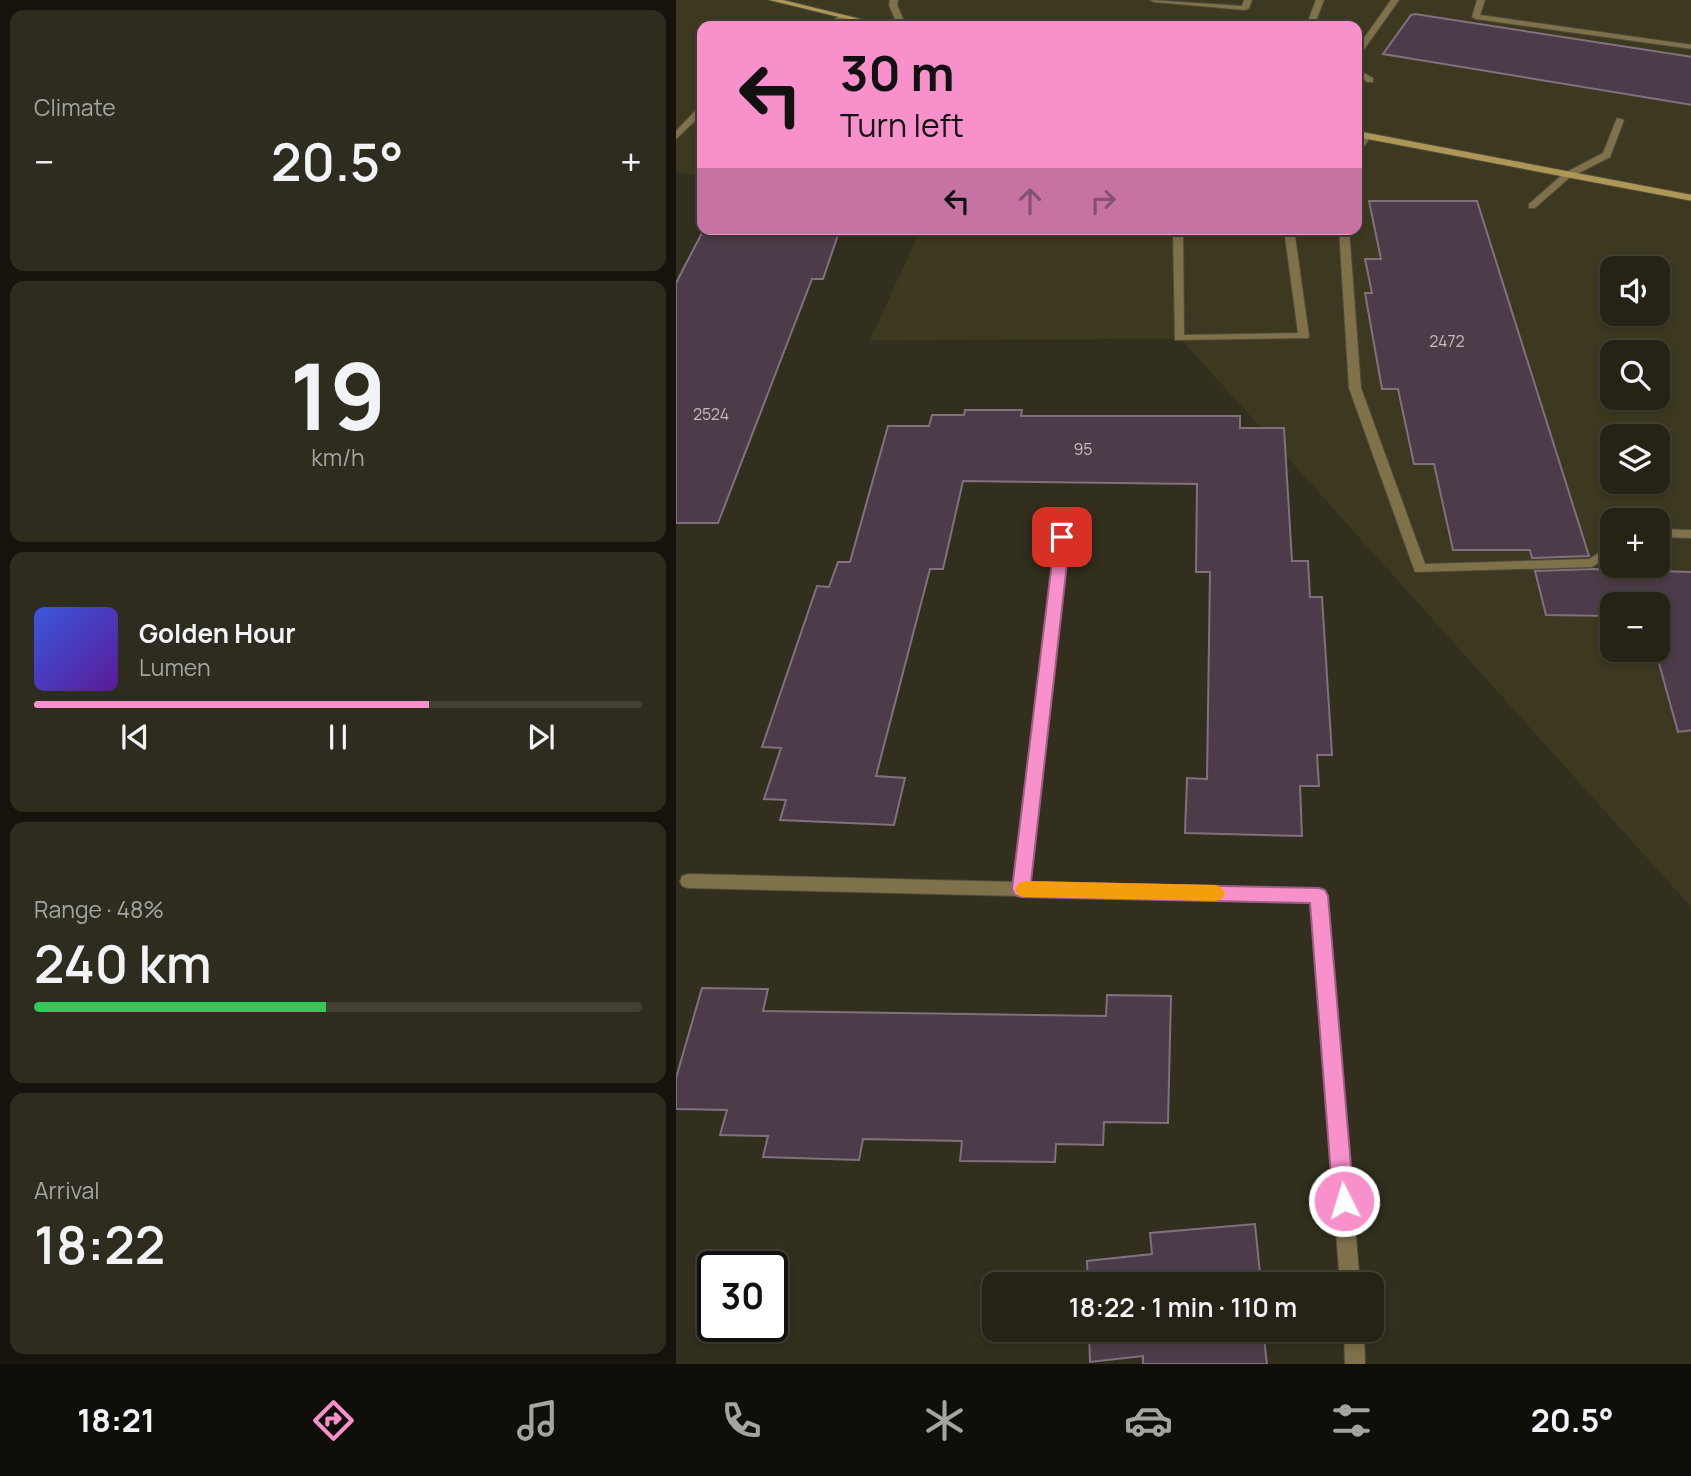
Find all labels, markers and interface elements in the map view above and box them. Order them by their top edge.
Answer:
text: 30 m [840,39,955,106]
icon: left [725,49,816,140]
text: Climate [34,91,116,123]
text: Turn left [840,103,964,147]
text: 20.5° [271,126,404,197]
text: − [34,135,55,187]
text: + [620,135,642,187]
icon: left [938,182,976,220]
icon: ahead [1011,182,1049,220]
icon: right [1084,182,1122,220]
map controls [1600,256,1670,662]
button: sound [1600,256,1670,326]
house number: 2472 [1429,330,1465,352]
text: 19 [290,333,386,457]
button: search [1600,340,1670,410]
house number: 2524 [693,403,729,425]
button: layers [1600,424,1670,494]
house number: 95 [1073,438,1093,460]
text: km/h [311,441,365,473]
pin [1032,507,1092,567]
button: + [1600,508,1670,578]
icon: arrive [1043,518,1081,556]
button: − [1600,592,1670,662]
text: Golden Hour [139,615,296,651]
text: Lumen [139,651,211,683]
icon: previous [116,718,154,756]
icon: pause [319,718,357,756]
icon: next [522,718,560,756]
text: Range · 48% [34,893,164,925]
text: 240 km [34,928,212,999]
position arrow [1307,1164,1381,1238]
text: Arrival [34,1174,100,1206]
text: 18:22 [34,1209,165,1280]
speed limit sign: 30 [697,1251,788,1342]
text: 18:22 · 1 min · 110 m [1069,1289,1297,1325]
icon: directions [309,1396,358,1445]
icon: music [513,1396,562,1445]
icon: phone [717,1396,766,1445]
icon: climate [920,1396,969,1445]
icon: car [1124,1396,1173,1445]
icon: filters [1327,1396,1376,1445]
text: 18:21 [77,1398,155,1442]
text: 20.5° [1531,1398,1614,1442]

